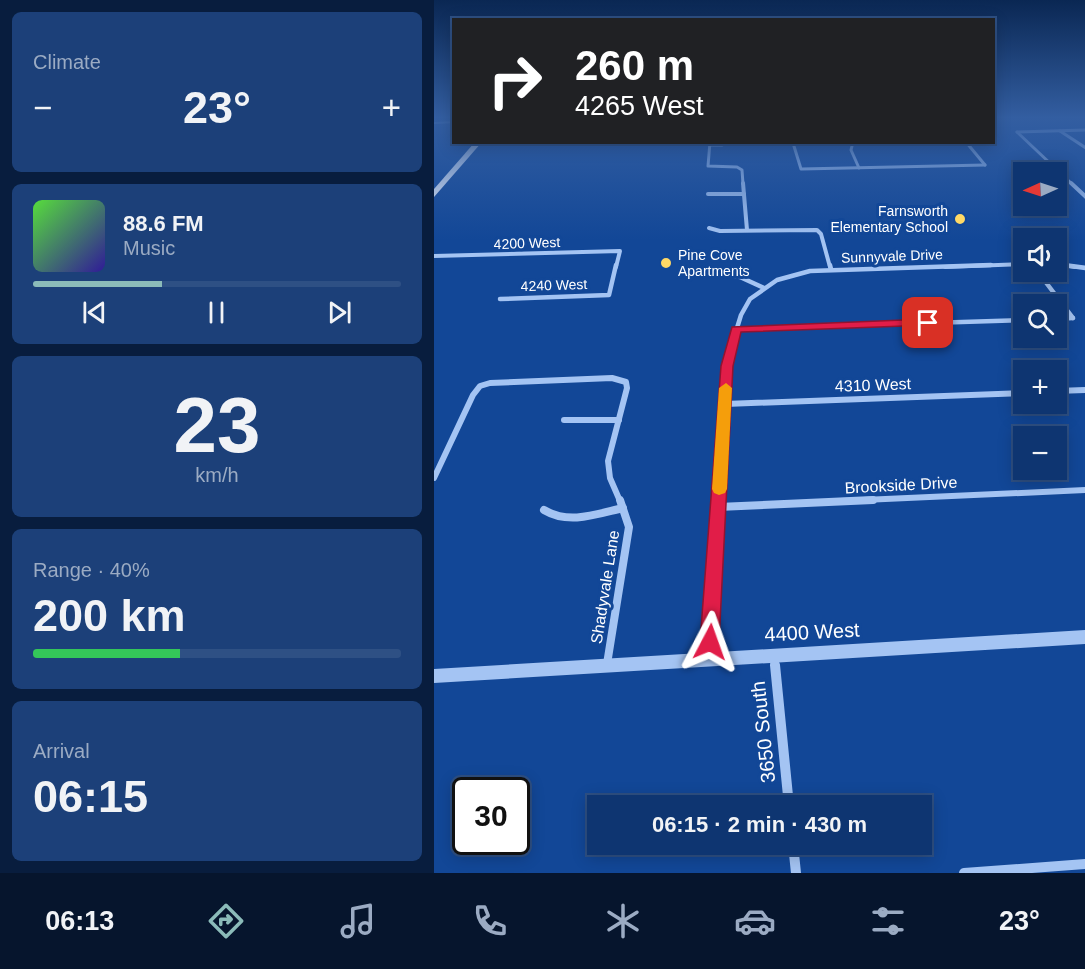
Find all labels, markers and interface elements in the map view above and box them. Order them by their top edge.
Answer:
icon: right [476,42,554,120]
text: 260 m [575,42,694,89]
text: Climate [33,51,101,73]
text: 23° [183,82,251,133]
text: − [33,89,52,126]
text: + [382,89,401,126]
text: 4265 West [575,91,704,121]
north arrow [1013,162,1067,216]
map controls [1013,162,1067,480]
place label: Farnsworth Elementary School [830,203,948,235]
text: 88.6 FM [123,211,204,236]
marker: Farnsworth Elementary School [953,212,967,226]
button: sound [1013,228,1067,282]
street label: 4200 West [493,234,561,252]
text: Music [123,237,175,259]
street label: Sunnyvale Drive [841,246,943,266]
place label: Pine Cove Apartments [678,247,750,279]
marker: Pine Cove Apartments [659,256,673,270]
street label: 4240 West [520,276,588,294]
button: search [1013,294,1067,348]
icon: previous [78,296,111,329]
icon: pause [200,296,233,329]
icon: next [323,296,356,329]
pin [902,297,953,348]
icon: arrive [911,306,944,339]
button: + [1013,360,1067,414]
street label: 4310 West [835,375,912,395]
text: 23 [174,381,260,469]
button: − [1013,426,1067,480]
text: km/h [195,464,239,486]
street label: Brookside Drive [844,474,958,496]
street label: Shadyvale Lane [588,529,622,645]
text: Range · 40% [33,559,150,581]
text: 200 km [33,590,186,641]
position arrow [678,610,742,674]
street label: 4400 West [764,618,861,645]
street label: 3650 South [747,680,779,784]
text: Arrival [33,740,90,762]
text: 06:15 [33,771,148,822]
speed limit sign: 30 [452,777,530,855]
text: 06:15 · 2 min · 430 m [652,812,867,837]
icon: directions [205,900,247,942]
icon: music [337,900,379,942]
icon: phone [469,900,511,942]
icon: climate [602,900,644,942]
icon: car [734,900,776,942]
icon: filters [867,900,909,942]
text: 06:13 [45,906,114,936]
text: 23° [999,906,1040,936]

